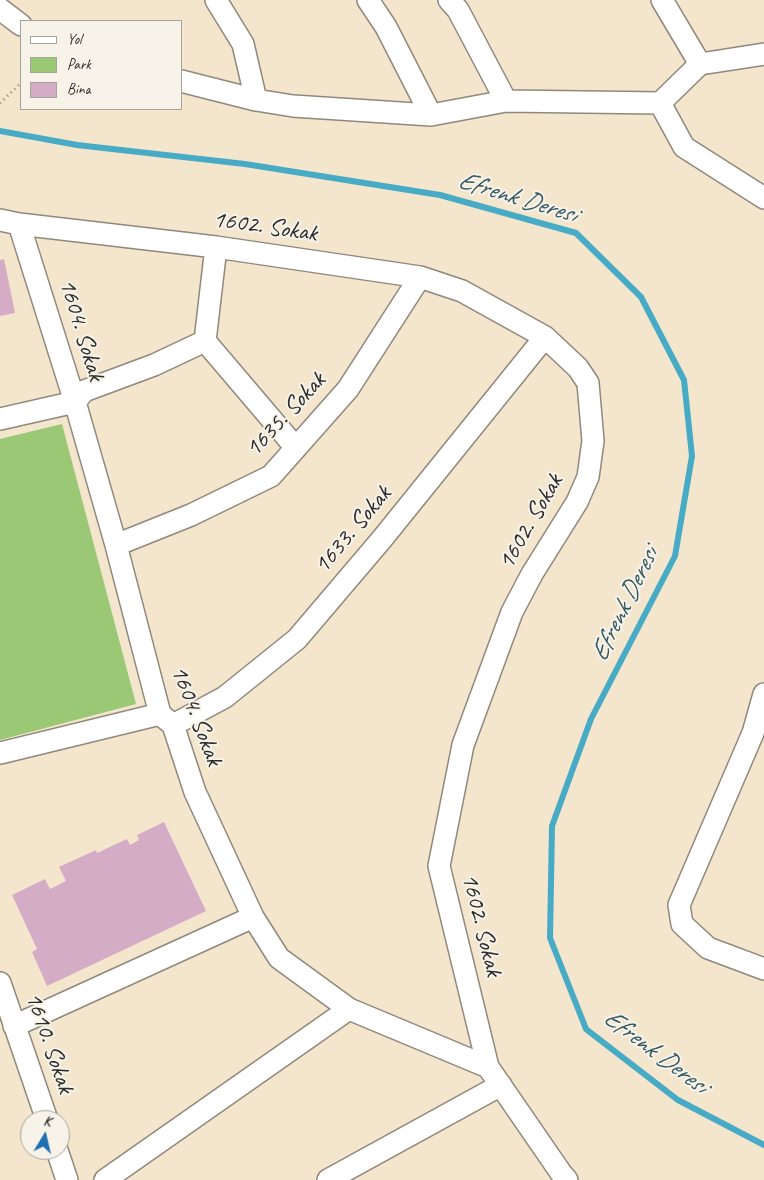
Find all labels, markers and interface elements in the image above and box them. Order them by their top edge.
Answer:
legend [20,20,182,110]
text: Yol [67,30,82,49]
text: Park [67,55,91,74]
text: Bina [67,80,91,99]
water label: Efrenk Deresi [454,165,580,231]
street label: 1602. Sokak [211,205,319,249]
street label: 1604. Sokak [51,275,111,385]
street label: 1635. Sokak [239,366,333,464]
street label: 1602. Sokak [492,469,570,575]
street label: 1633. Sokak [308,480,398,580]
water label: Efrenk Deresi [584,543,666,667]
street label: 1604. Sokak [163,662,229,770]
street label: 1602. Sokak [454,870,508,980]
street label: 1610. Sokak [18,988,80,1098]
water label: Efrenk Deresi [597,1003,713,1101]
north arrow [20,1110,70,1160]
text: K [42,1112,52,1130]

